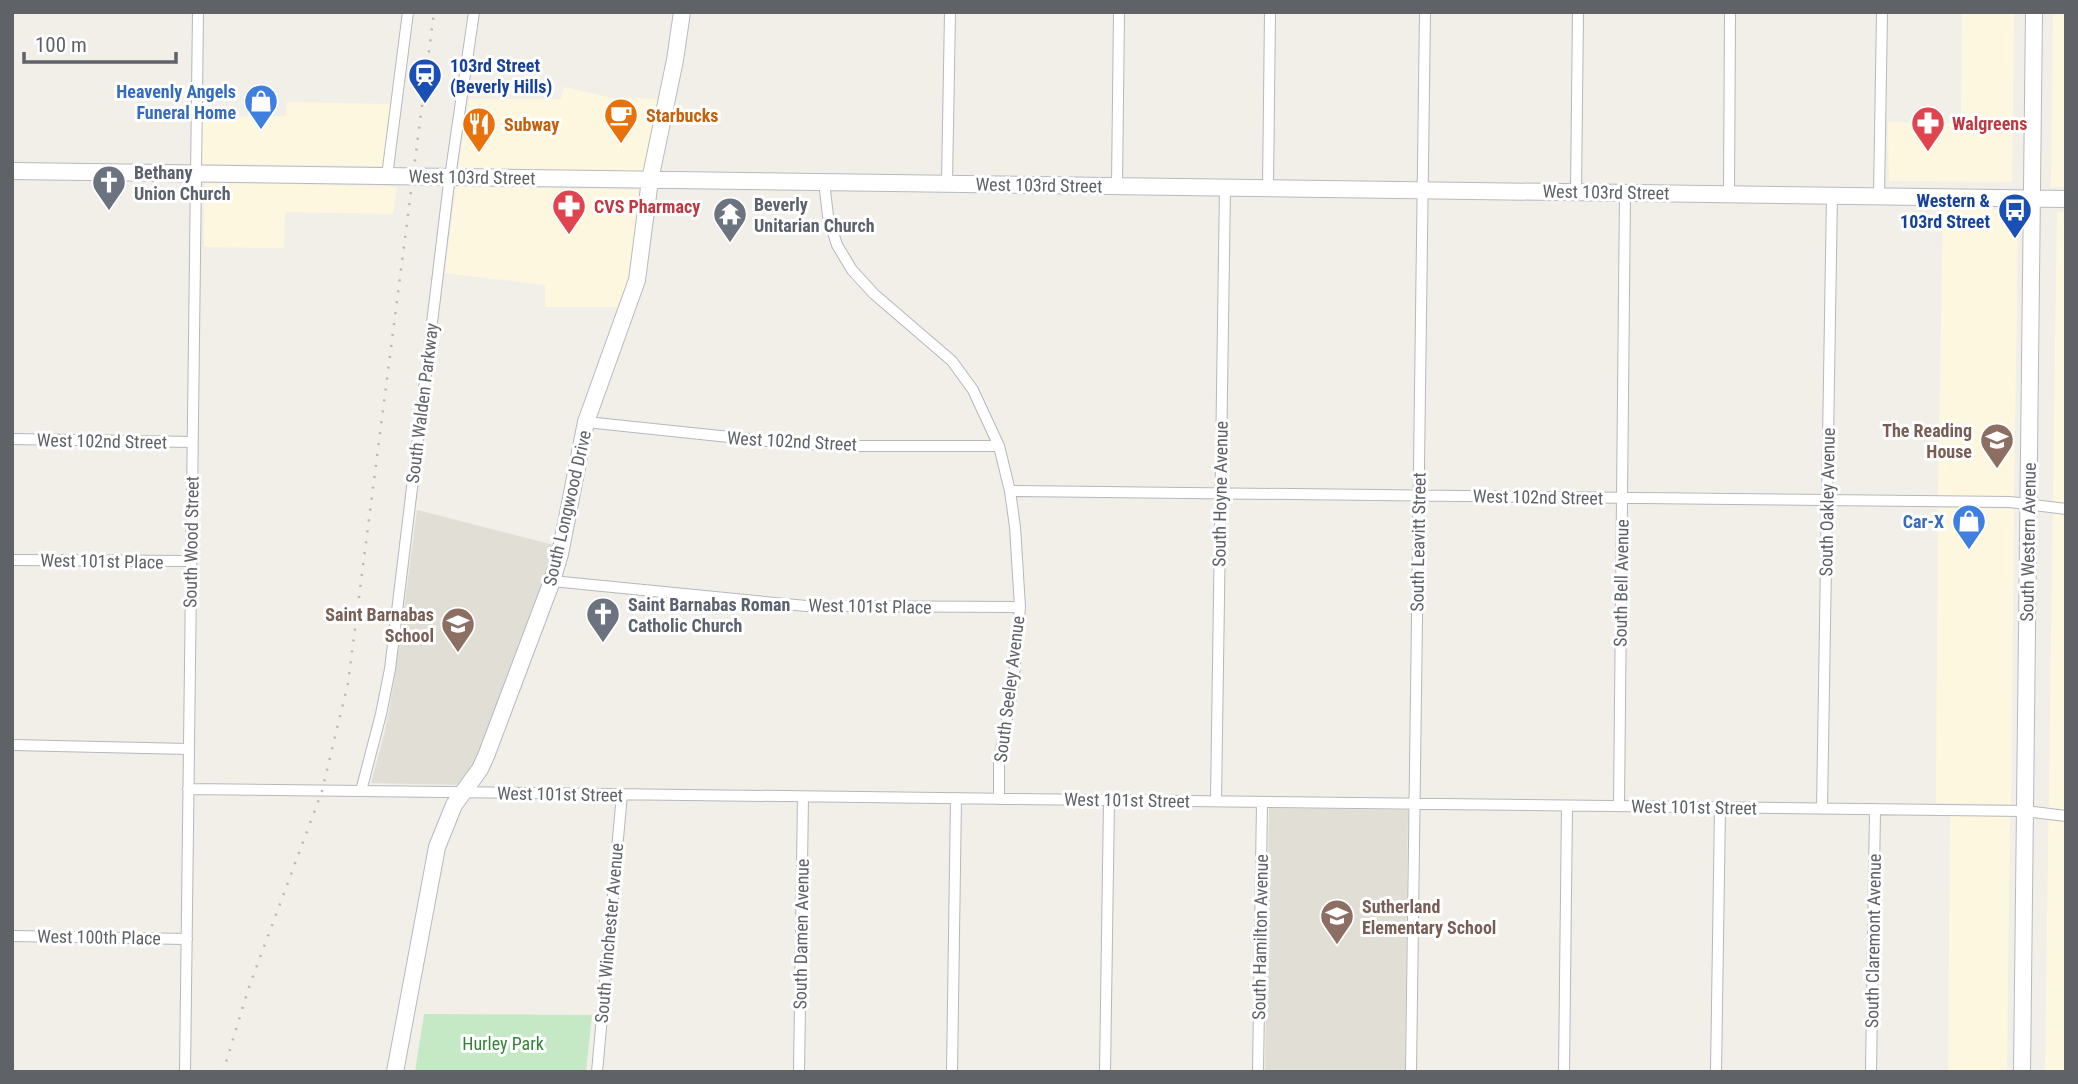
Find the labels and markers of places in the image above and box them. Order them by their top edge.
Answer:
place label: 103rd Street (Beverly Hills) [450,55,552,98]
station icon: 103rd Street (Beverly Hills) [406,56,444,105]
place label: Heavenly Angels Funeral Home [116,81,236,123]
shop icon: Heavenly Angels Funeral Home [242,82,280,131]
cafe icon: Starbucks [602,96,640,145]
pharmacy icon: Walgreens [1909,104,1947,153]
restaurant icon: Subway [460,105,498,154]
place label: Starbucks [646,105,719,126]
place label: Walgreens [1952,113,2027,134]
place label: Subway [504,114,559,135]
place label: Bethany Union Church [134,162,231,204]
church icon: Bethany Union Church [90,163,128,212]
pharmacy icon: CVS Pharmacy [550,187,588,236]
place label: Western & 103rd Street [1900,190,1991,232]
bus stop icon: Western & 103rd Street [1996,191,2034,240]
place label: Beverly Unitarian Church [754,194,875,236]
temple icon: Beverly Unitarian Church [711,195,749,244]
place label: CVS Pharmacy [594,196,700,217]
place label: The Reading House [1882,420,1972,462]
school or university icon: The Reading House [1978,421,2016,470]
shop icon: Car-X [1950,502,1988,551]
place label: Car-X [1903,511,1944,532]
place label: Saint Barnabas Roman Catholic Church [628,594,790,636]
church icon: Saint Barnabas Roman Catholic Church [584,595,622,644]
place label: Saint Barnabas School [325,604,434,646]
school or university icon: Saint Barnabas School [439,605,477,654]
place label: Sutherland Elementary School [1362,896,1496,938]
school or university icon: Sutherland Elementary School [1318,897,1356,946]

